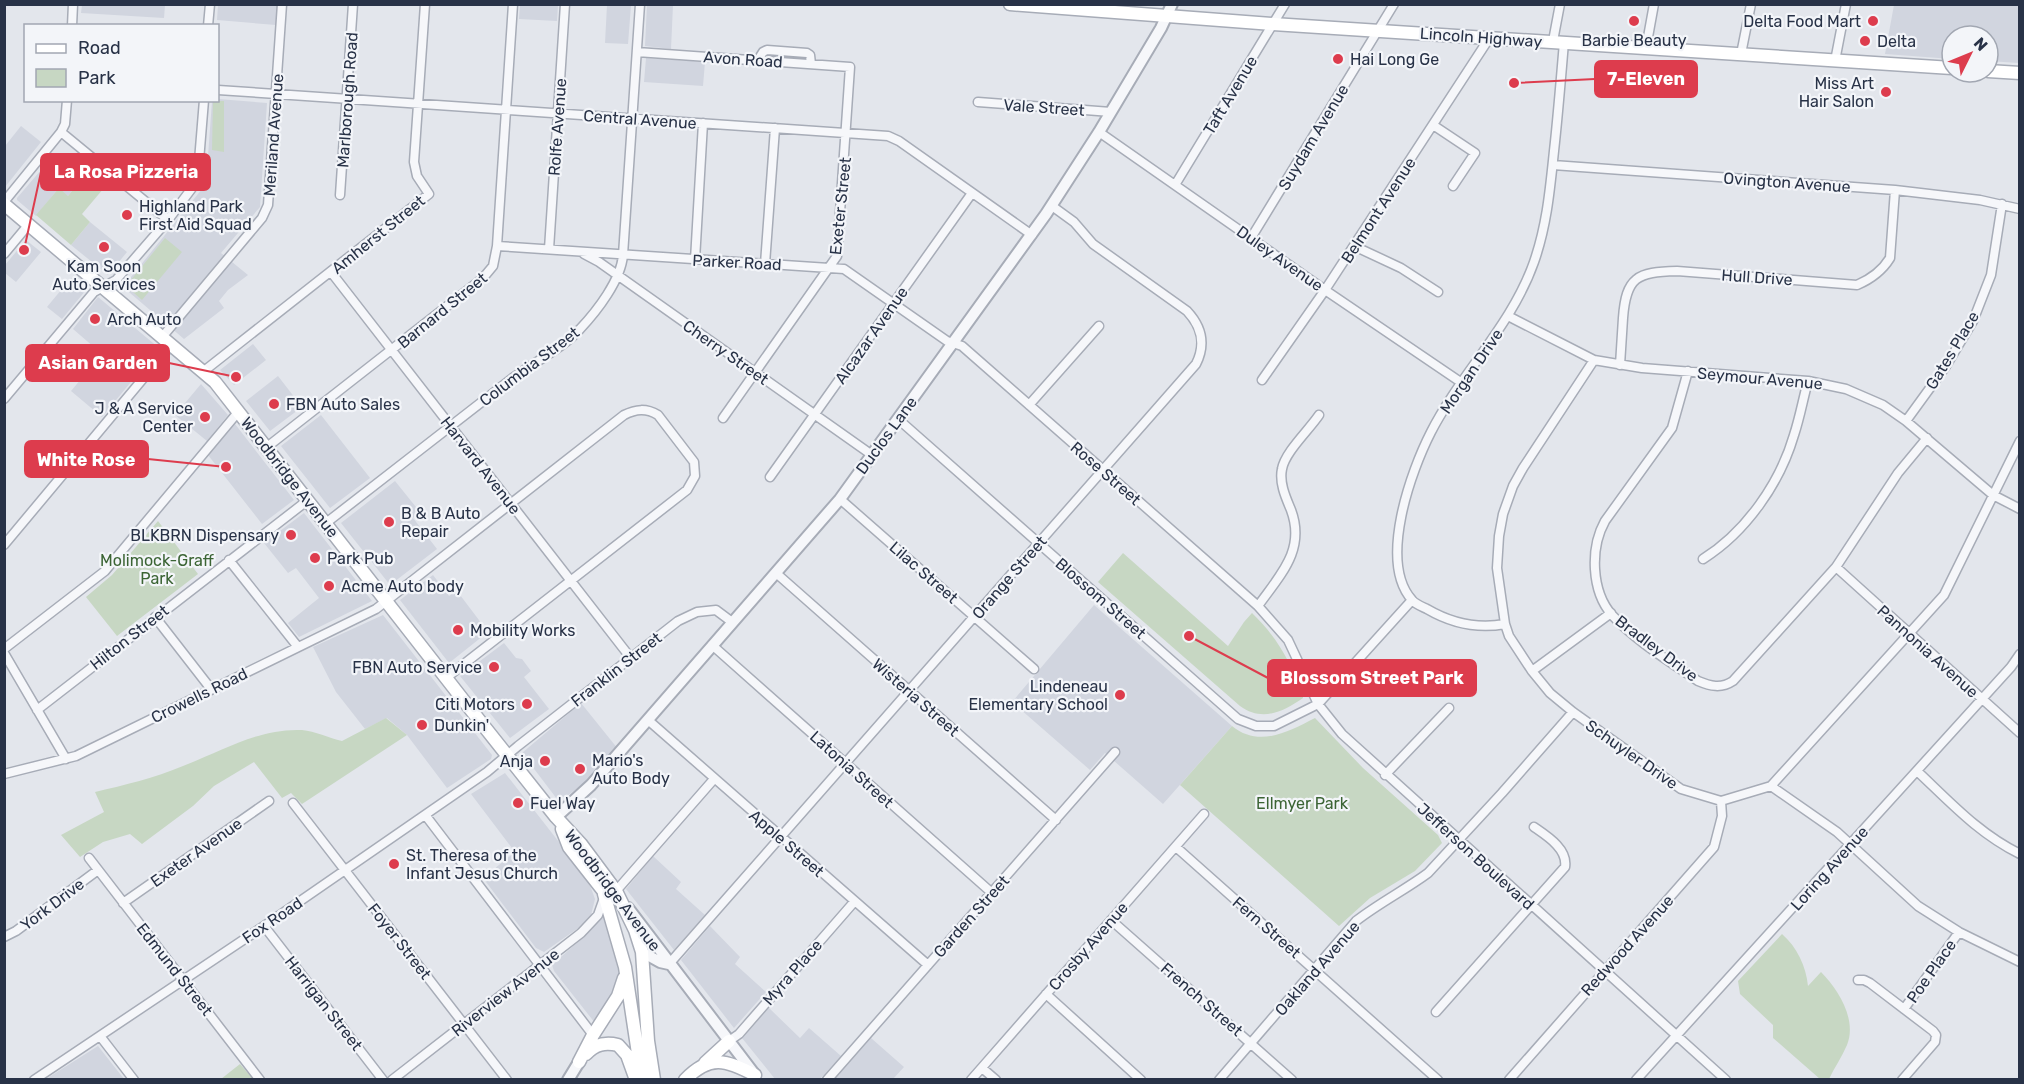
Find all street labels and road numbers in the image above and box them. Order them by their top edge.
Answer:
street label: Lincoln Highway [1419,24,1543,51]
street label: Marlborough Road [333,31,362,169]
street label: Avon Road [703,47,783,72]
street label: Taft Avenue [1199,52,1261,138]
street label: Meriland Avenue [260,73,287,197]
street label: Rolfe Avenue [545,77,570,177]
street label: Suydam Avenue [1274,81,1353,194]
street label: Vale Street [1003,95,1085,120]
street label: Central Avenue [583,106,697,133]
street label: Belmont Avenue [1337,154,1420,267]
street label: Exeter Street [826,156,855,256]
street label: Ovington Avenue [1723,169,1851,196]
street label: Amherst Street [328,191,429,278]
street label: Duley Avenue [1233,222,1327,295]
street label: Parker Road [692,251,782,274]
street label: Hull Drive [1721,266,1793,289]
street label: Barnard Street [394,268,491,352]
street label: Alcazar Avenue [831,283,912,388]
street label: Gates Place [1922,308,1983,393]
street label: Cherry Street [679,316,772,389]
street label: Columbia Street [476,323,583,410]
street label: Morgan Drive [1436,325,1507,417]
street label: Seymour Avenue [1697,364,1823,393]
street label: Duclos Lane [852,393,921,478]
street label: Woodbridge Avenue [237,413,342,541]
street label: Harvard Avenue [437,413,525,518]
street label: Rose Street [1067,438,1145,509]
street label: Orange Street [968,532,1051,623]
street label: Lilac Street [886,537,962,607]
street label: Blossom Street [1052,554,1150,643]
street label: Hilton Street [86,601,172,674]
street label: Pannonia Avenue [1873,601,1982,702]
street label: Bradley Drive [1612,611,1702,686]
street label: Franklin Street [567,628,665,711]
street label: Wisteria Street [868,654,963,740]
street label: Crowells Road [148,664,251,727]
street label: Schuyler Drive [1582,716,1681,793]
street label: Latonia Street [806,727,897,812]
street label: Jefferson Boulevard [1413,799,1538,914]
street label: Apple Street [745,806,828,881]
street label: Exeter Avenue [147,814,246,891]
street label: Loring Avenue [1787,822,1872,914]
street label: Woodbridge Avenue [561,826,665,955]
street label: Garden Street [930,871,1013,961]
street label: York Drive [17,874,88,934]
street label: Redwood Avenue [1577,891,1678,1000]
street label: Fox Road [239,893,306,947]
street label: Fern Street [1229,893,1305,962]
street label: Crosby Avenue [1045,898,1132,994]
street label: Foyer Street [364,899,435,983]
street label: Oakland Avenue [1271,917,1364,1020]
street label: Edmund Street [133,919,217,1019]
street label: Myra Place [759,935,826,1009]
street label: Poe Place [1903,936,1960,1007]
street label: Riverview Avenue [448,944,563,1040]
street label: Harrigan Street [281,952,366,1054]
street label: French Street [1157,959,1247,1040]

